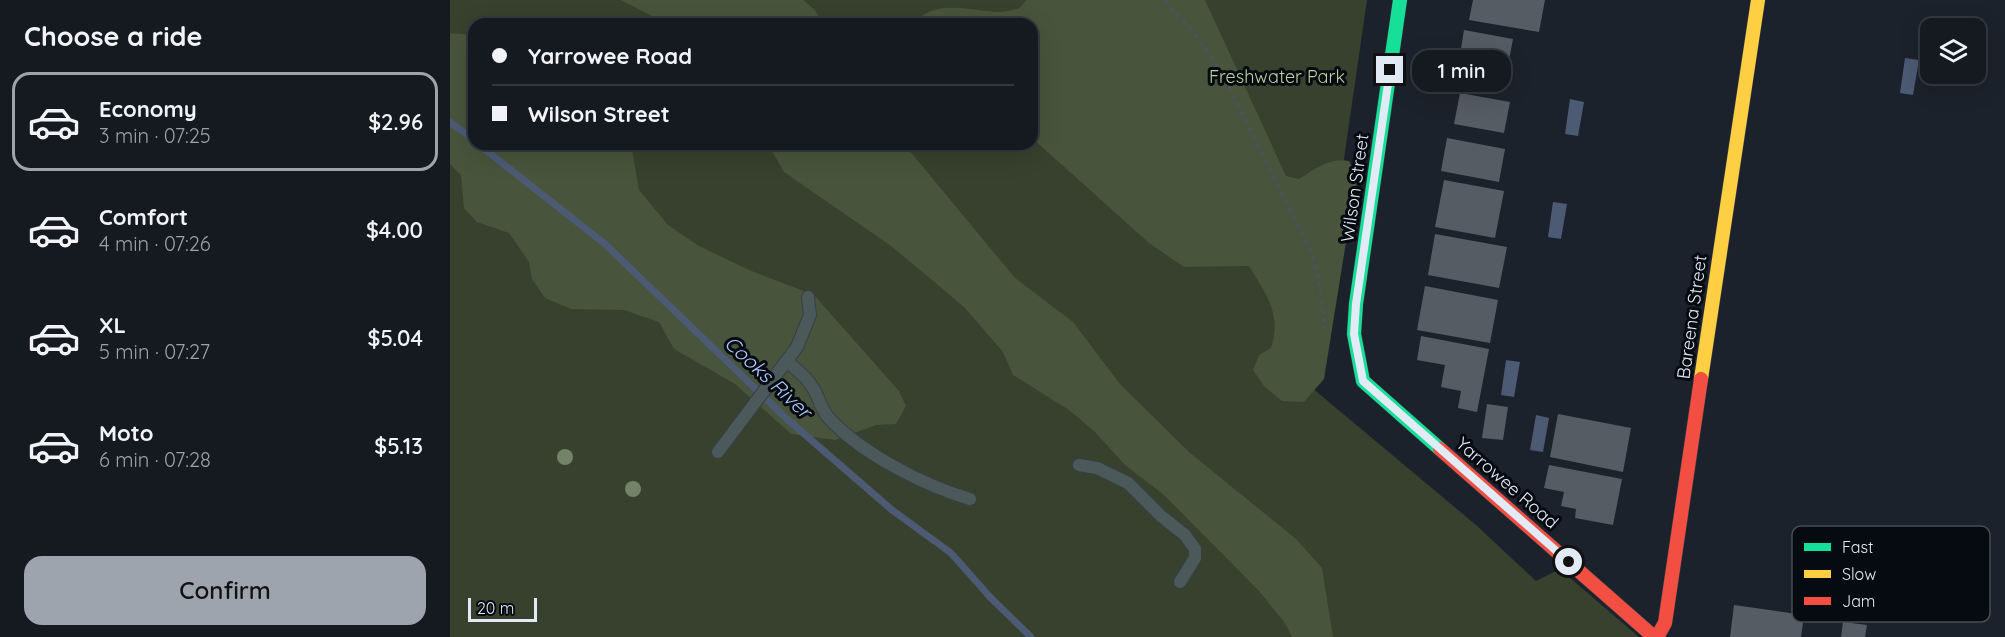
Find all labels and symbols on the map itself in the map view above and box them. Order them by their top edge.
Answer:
callout: 1 min [1411,49,1510,91]
route end [1376,56,1403,83]
park label: Freshwater Park [1209,65,1345,88]
street label: Wilson Street [1336,132,1373,244]
street label: Bareena Street [1671,253,1712,380]
water label: Cooks River [720,330,819,425]
street label: Yarrowee Road [1451,432,1563,533]
legend [1792,526,1990,622]
text: Fast [1842,537,1873,557]
route start [1555,548,1582,575]
text: Slow [1842,564,1876,584]
text: Jam [1842,591,1875,611]
scale bar [468,595,537,622]

